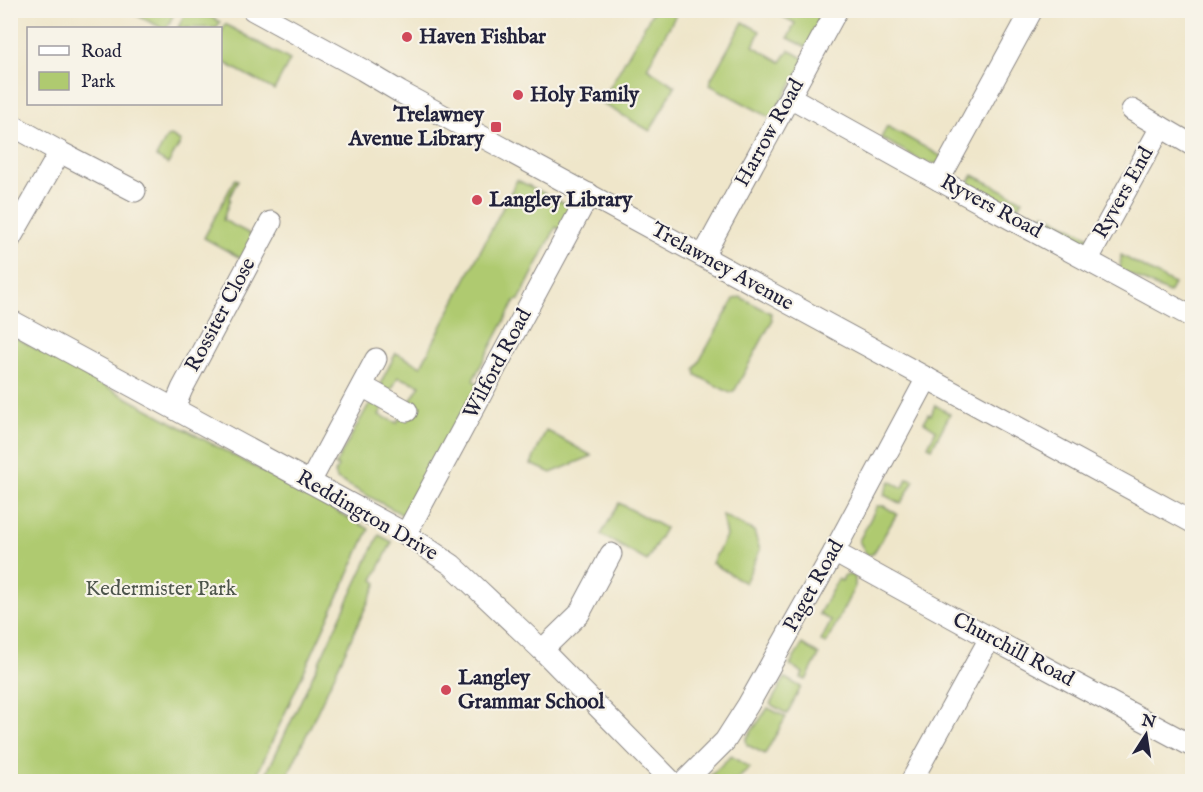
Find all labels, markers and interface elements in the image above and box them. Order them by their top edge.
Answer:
place label: Haven Fishbar [419,24,546,51]
legend [27,27,222,105]
marker: Haven Fishbar [400,30,414,44]
text: Road [81,41,122,64]
text: Park [81,71,116,94]
street label: Harrow Road [729,74,811,192]
place label: Holy Family [530,82,640,109]
marker: Holy Family [511,88,525,102]
place label: Trelawney Avenue Library [348,102,485,153]
marker: Trelawney Avenue Library [489,120,503,134]
street label: Ryvers End [1088,142,1161,244]
street label: Ryvers Road [935,169,1047,245]
place label: Langley Library [489,187,633,214]
marker: Langley Library [470,193,484,207]
street label: Trelawney Avenue [646,217,799,318]
street label: Rossiter Close [180,253,263,377]
street label: Wilford Road [458,303,539,424]
street label: Reddington Drive [291,464,443,568]
street label: Paget Road [778,534,851,637]
park label: Kedermister Park [85,576,238,603]
street label: Churchill Road [947,607,1079,694]
place label: Langley Grammar School [458,665,606,716]
marker: Langley Grammar School [439,683,453,697]
north arrow [1116,705,1176,765]
text: N [1139,711,1158,734]

